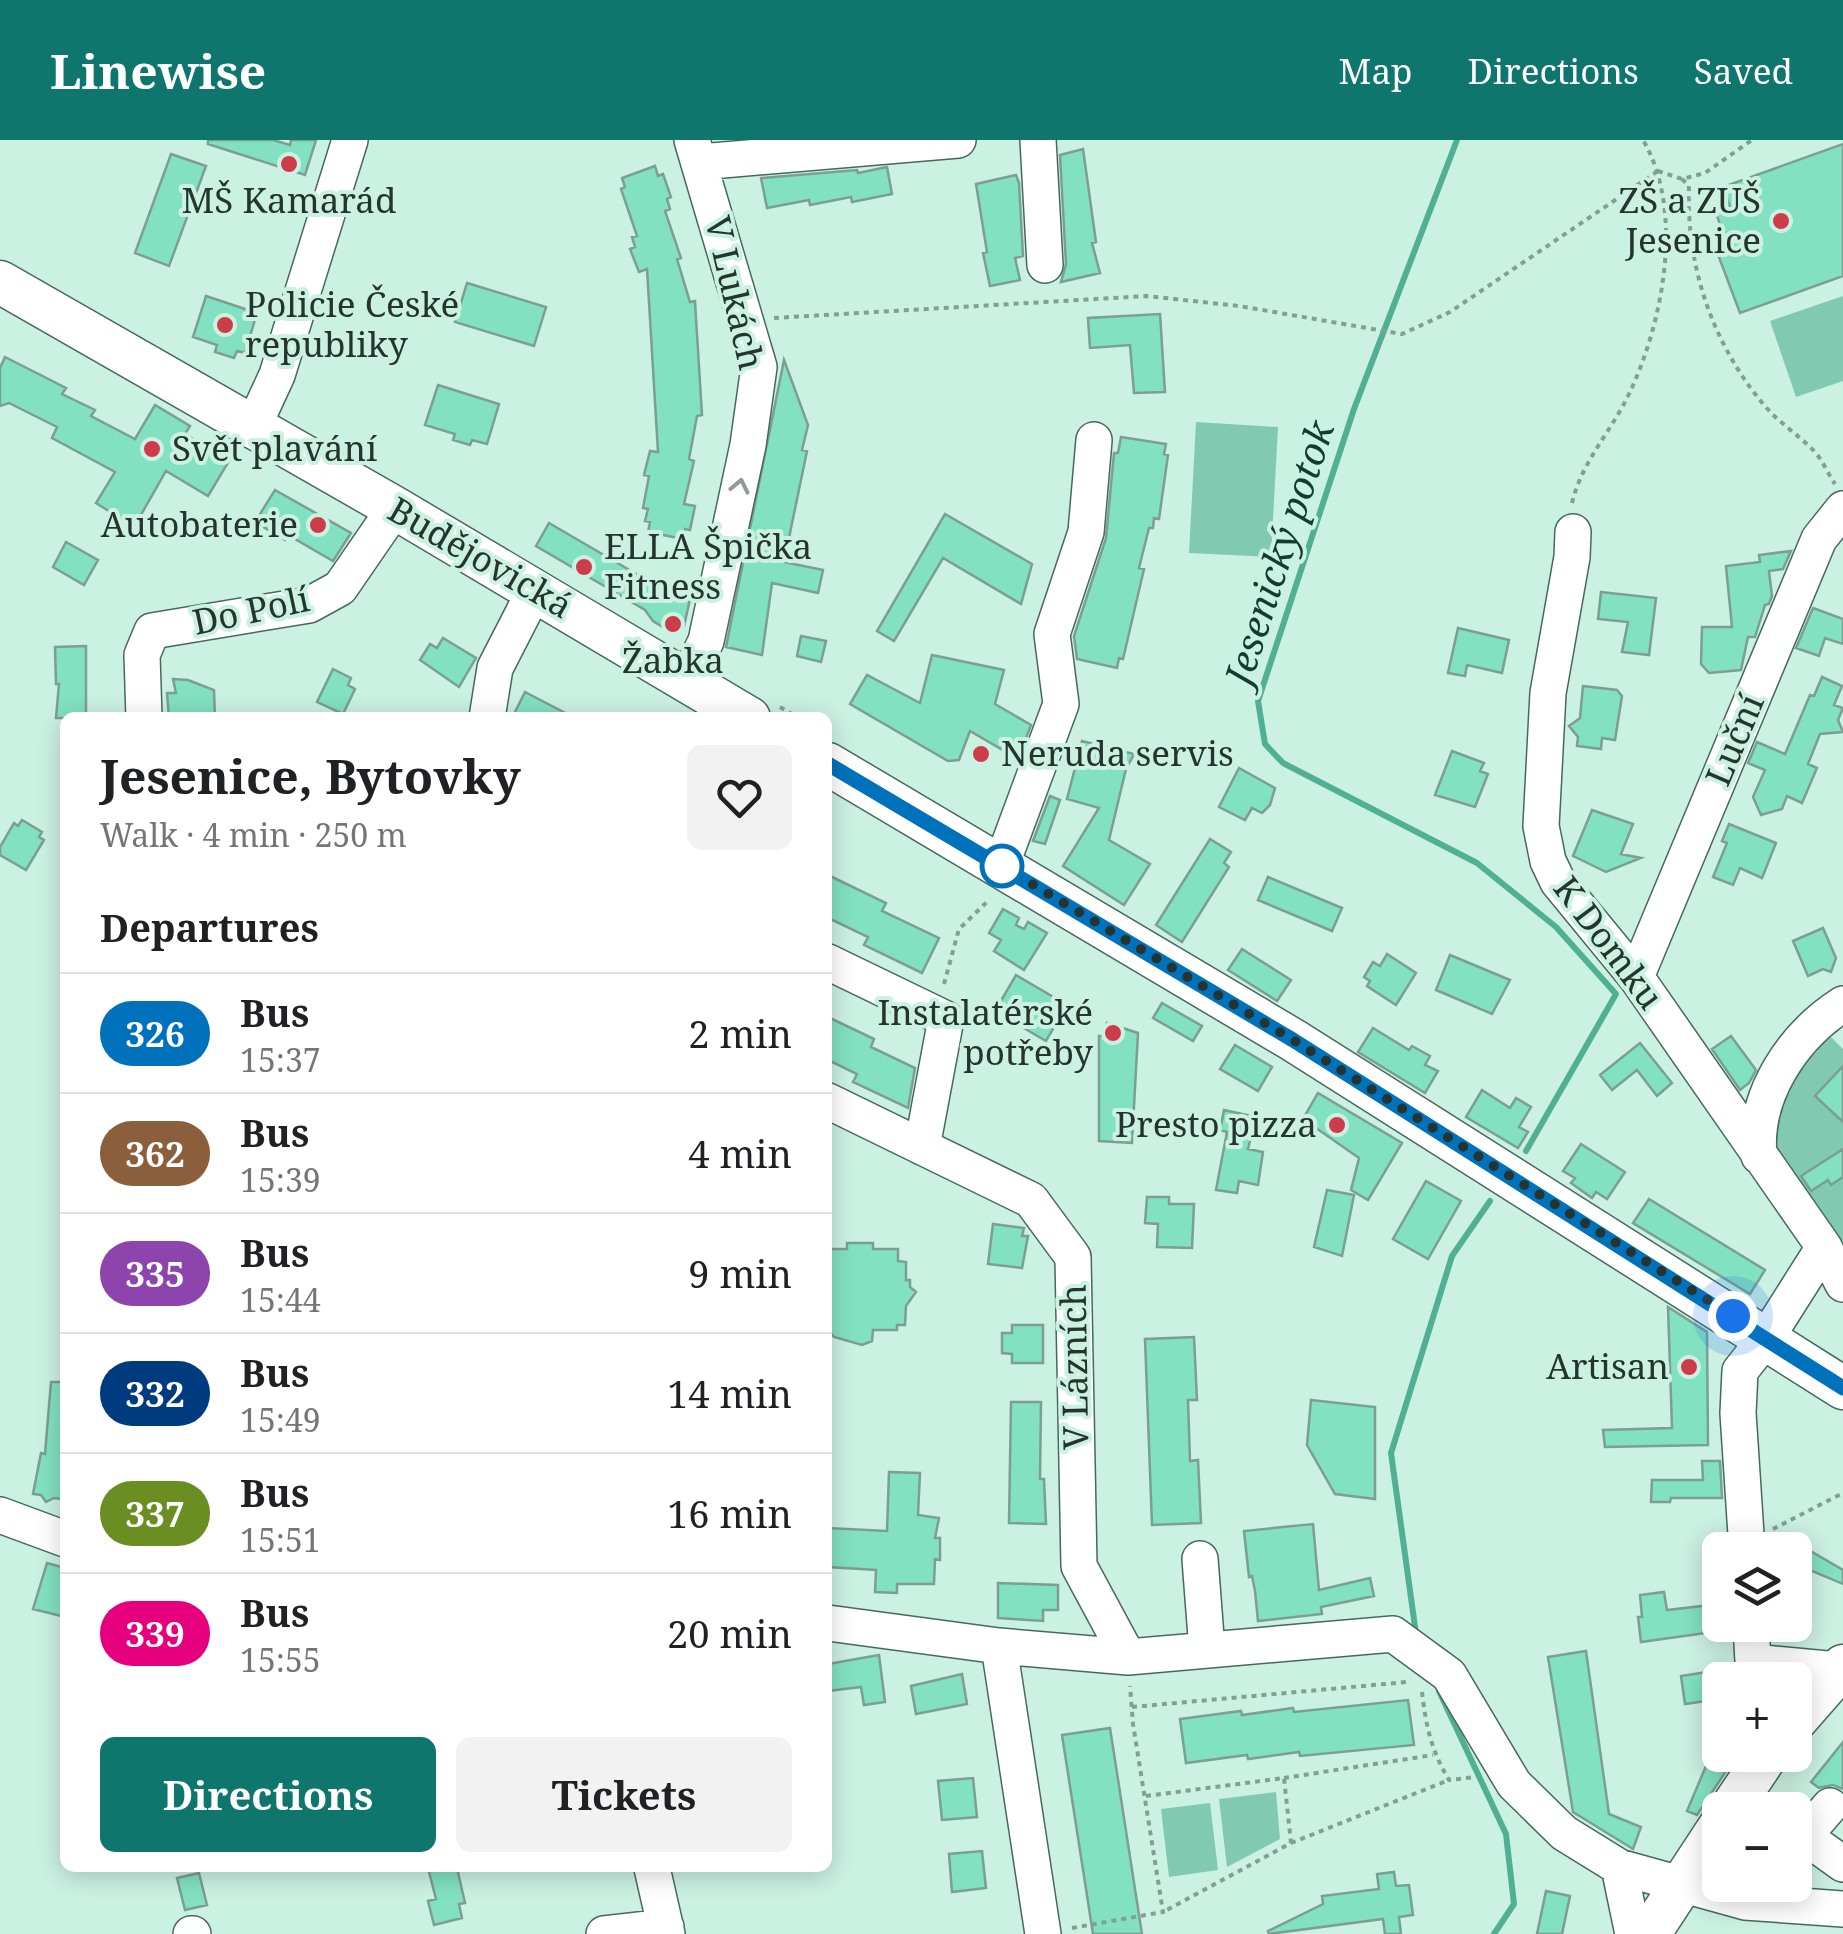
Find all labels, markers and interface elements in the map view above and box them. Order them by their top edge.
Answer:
text: Linewise [50,38,266,103]
text: Map [1339,47,1413,94]
text: Directions [1468,47,1639,94]
text: Saved [1694,47,1793,94]
marker: MŠ Kamarád [278,153,300,175]
place label: MŠ Kamarád [182,176,396,223]
place label: ZŠ a ZUŠ Jesenice [1618,176,1761,263]
marker: ZŠ a ZUŠ Jesenice [1770,210,1792,232]
street label: V Lukách [695,211,776,374]
place label: Policie České republiky [245,280,459,367]
marker: Policie České republiky [214,314,236,336]
water label: Jesenický potok [1209,413,1346,697]
place label: Svět plavání [172,424,377,471]
marker: Svět plavání [141,438,163,460]
one-way arrow [728,478,749,495]
street label: Budějovická [380,485,581,628]
place label: Autobaterie [101,500,298,547]
marker: Autobaterie [307,514,329,536]
place label: ELLA Špička Fitness [604,522,812,609]
marker: ELLA Špička Fitness [573,556,595,578]
street label: Do Polí [188,574,313,645]
marker: Žabka [662,613,684,635]
place label: Žabka [622,636,724,683]
street label: Luční [1693,686,1774,792]
place label: Neruda servis [1001,729,1234,776]
text: Jesenice, Bytovky [100,743,521,808]
marker: Neruda servis [970,743,992,765]
button: heart [687,745,792,850]
text: Walk · 4 min · 250 m [100,813,407,856]
unlabelled marker [981,845,1023,887]
street label: K Domku [1544,866,1675,1018]
text: Departures [100,901,319,953]
text: Bus [240,986,309,1038]
place label: Instalatérské potřeby [877,988,1093,1075]
text: 2 min [688,1007,792,1059]
text: 326 [125,1010,185,1057]
marker: Instalatérské potřeby [1102,1022,1124,1044]
text: 15:37 [240,1038,321,1081]
place label: Presto pizza [1115,1100,1317,1147]
text: Bus [240,1106,309,1158]
marker: Presto pizza [1326,1114,1348,1136]
text: 4 min [688,1127,792,1179]
text: 362 [125,1130,185,1177]
text: 15:39 [240,1158,321,1201]
text: Bus [240,1226,309,1278]
text: 9 min [688,1247,792,1299]
text: 335 [125,1250,185,1297]
text: 15:44 [240,1278,321,1321]
street label: V Lázních [1049,1284,1098,1450]
your location [1708,1291,1758,1341]
place label: Artisan [1546,1342,1669,1389]
text: Bus [240,1346,309,1398]
marker: Artisan [1678,1356,1700,1378]
text: 14 min [667,1367,792,1419]
text: 332 [125,1370,185,1417]
text: 15:49 [240,1398,321,1441]
text: Bus [240,1466,309,1518]
text: 16 min [667,1487,792,1539]
text: 337 [125,1490,185,1537]
text: 15:51 [240,1518,321,1561]
map controls [1702,1532,1812,1902]
button: layers [1702,1532,1812,1642]
text: Bus [240,1586,309,1638]
text: 20 min [667,1607,792,1659]
text: 339 [125,1610,185,1657]
text: 15:55 [240,1638,321,1681]
button: + [1702,1662,1812,1772]
button: Directions [100,1737,436,1852]
button: Tickets [456,1737,792,1852]
button: − [1702,1792,1812,1902]

